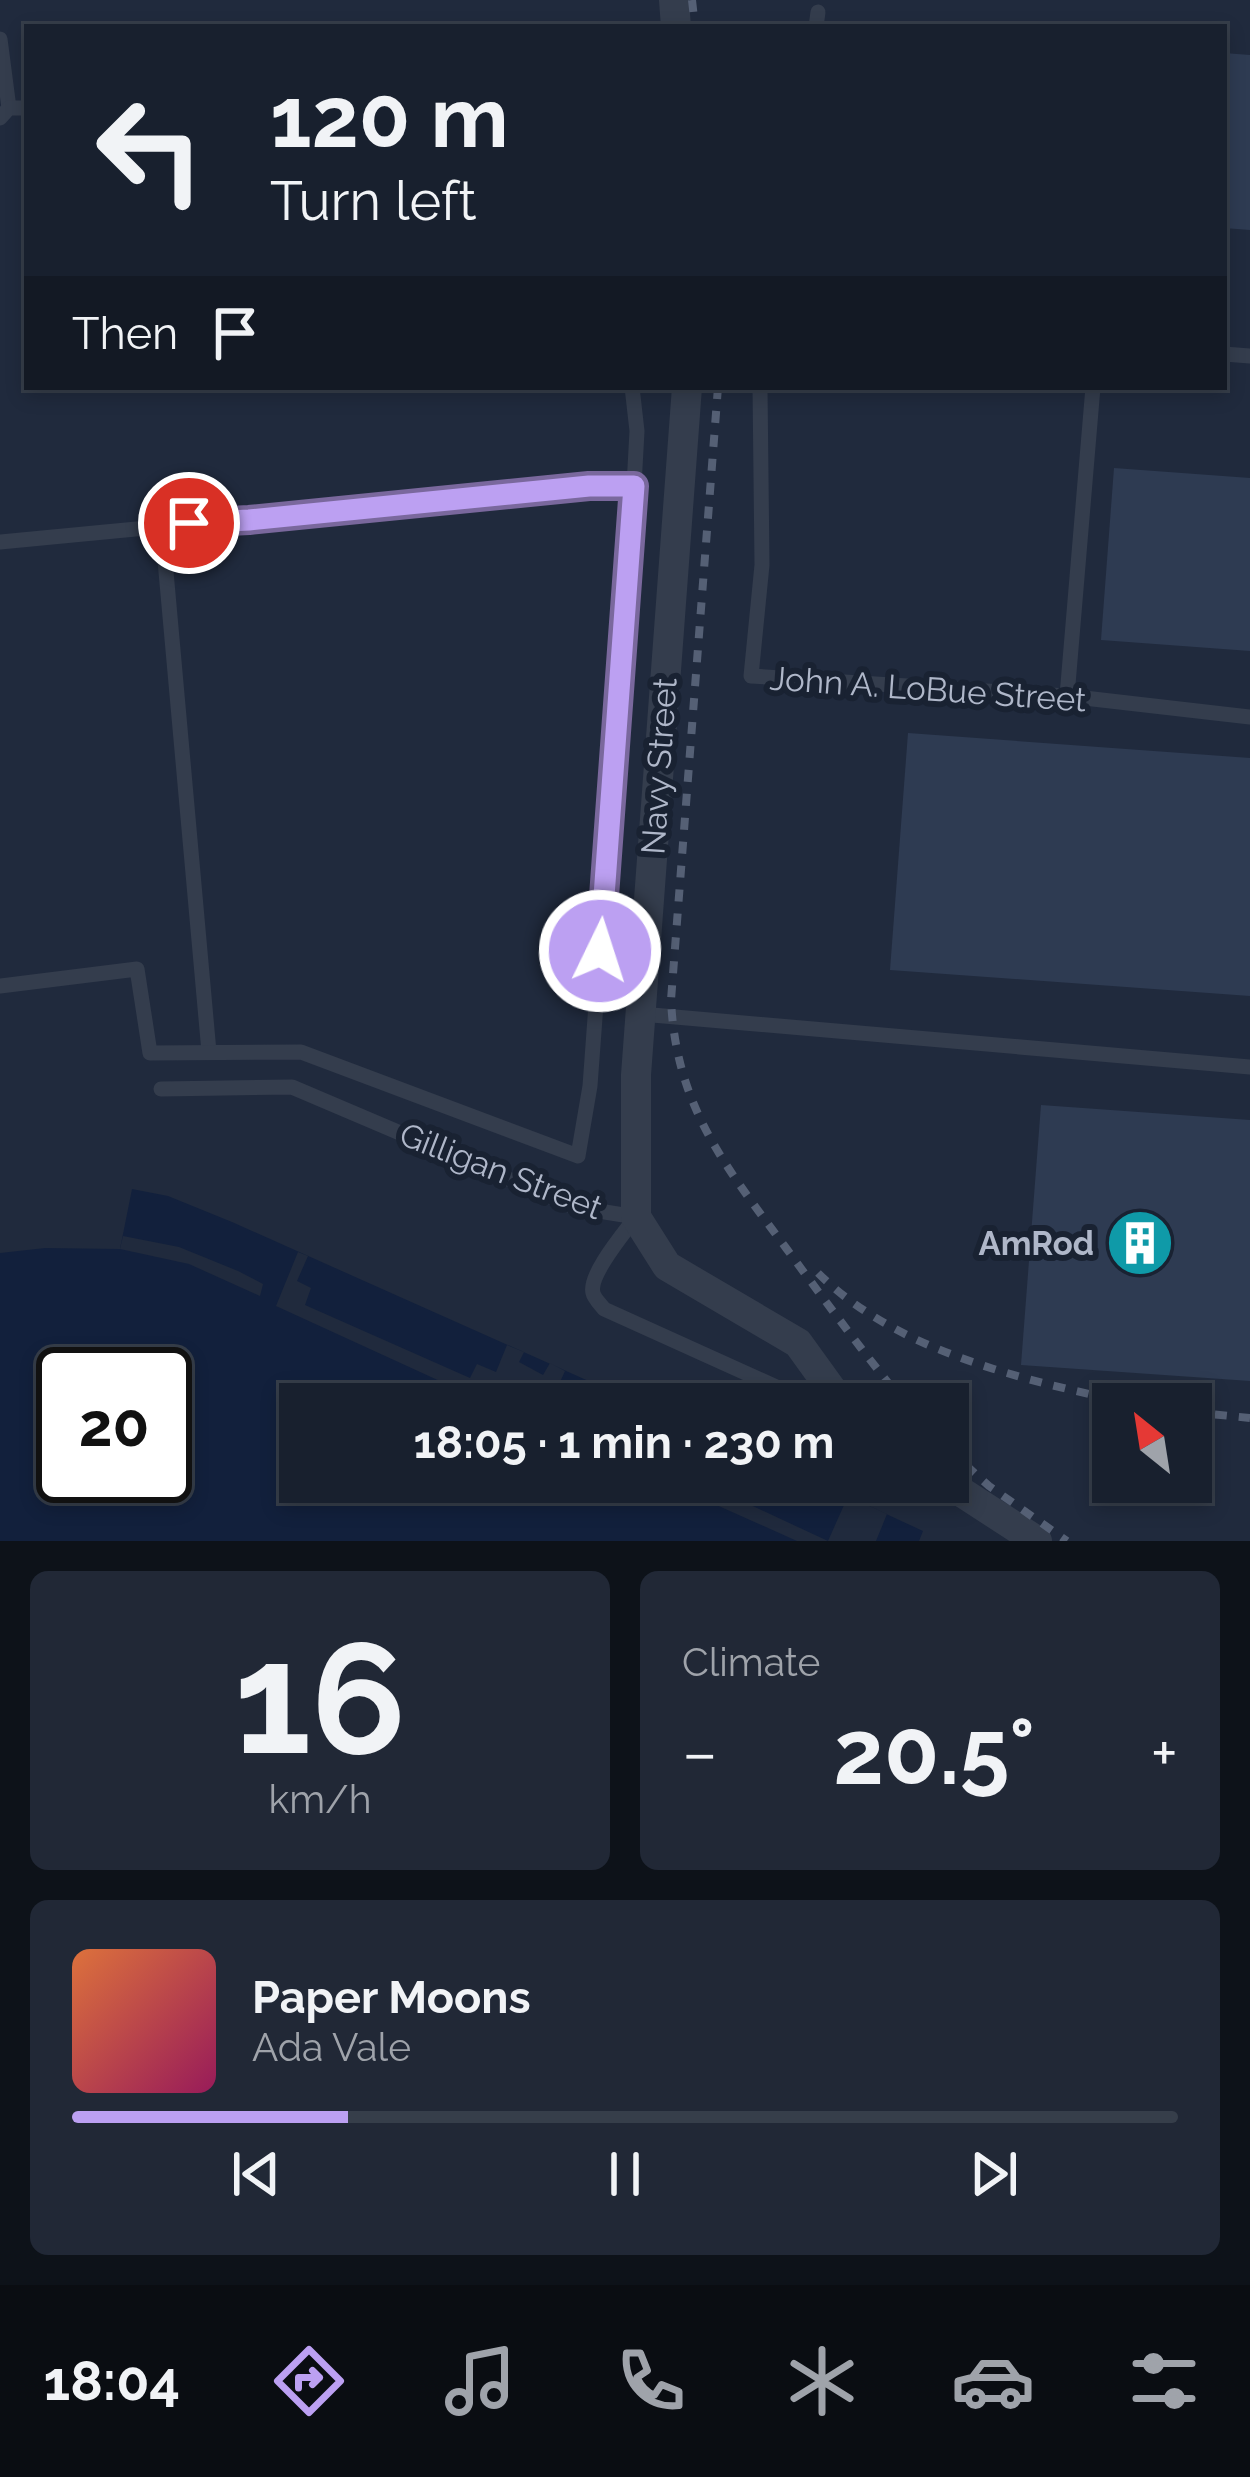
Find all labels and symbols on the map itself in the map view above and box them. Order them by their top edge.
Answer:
pin [138,472,240,574]
street label: John A. LoBue Street [768,658,1088,720]
street label: Navy Street [633,676,685,856]
position arrow [537,888,663,1014]
street label: Gilligan Street [394,1115,608,1227]
building icon: AmRod [1105,1208,1175,1278]
place label: AmRod [979,1224,1094,1263]
speed limit sign: 20 [36,1347,192,1503]
north arrow [1092,1383,1212,1503]

